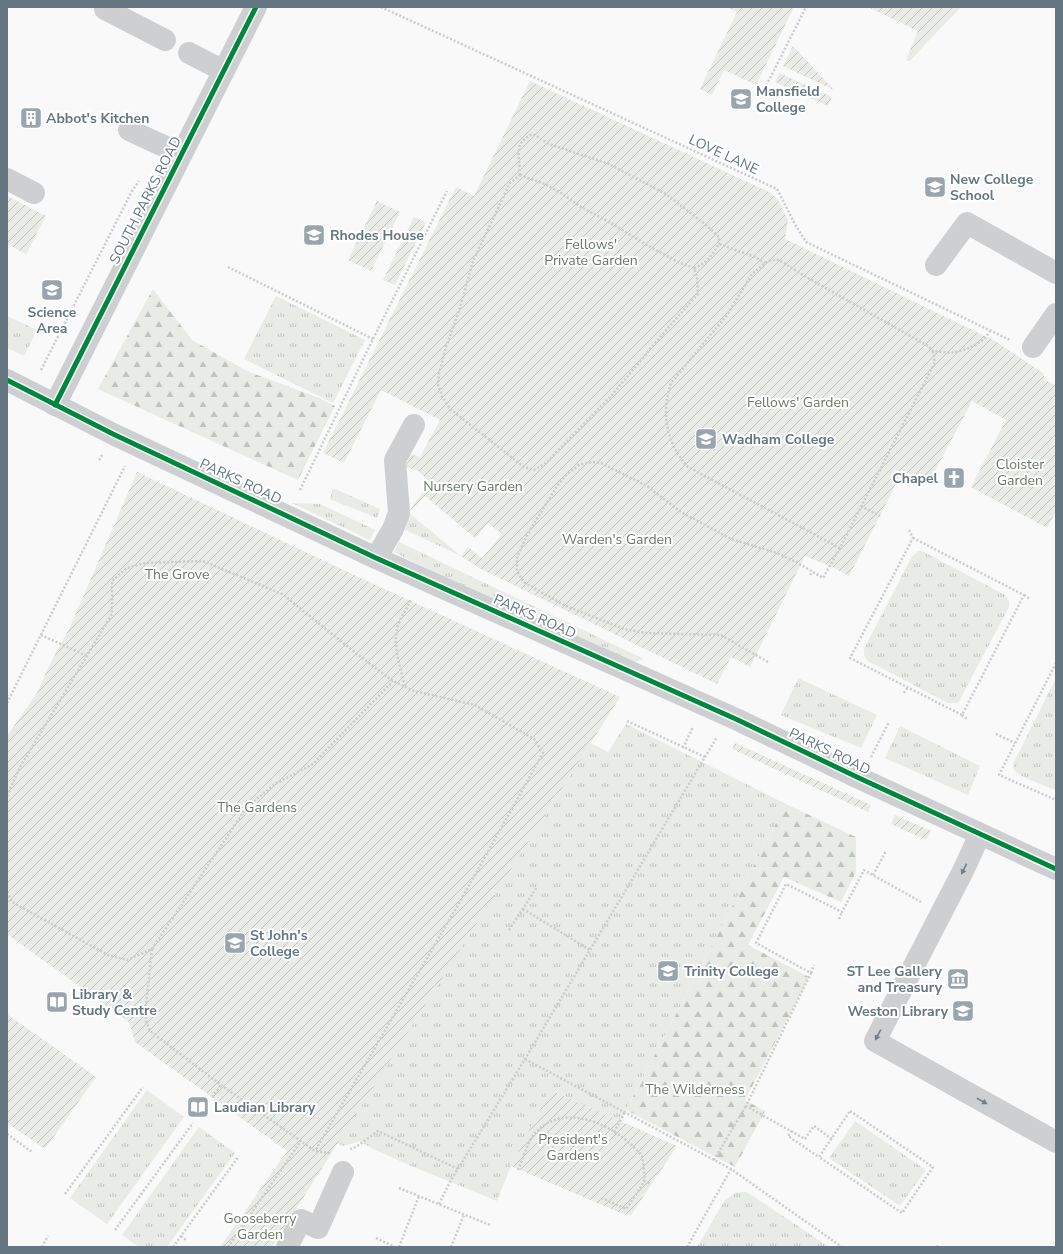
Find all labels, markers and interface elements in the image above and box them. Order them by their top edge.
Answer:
place label: Mansfield College [756,82,820,117]
school or university icon: Mansfield College [728,86,754,112]
building icon: Abbot's Kitchen [18,105,44,131]
place label: Abbot's Kitchen [46,109,149,128]
street label: LOVE LANE [686,130,762,179]
street label: SOUTH PARKS ROAD [105,133,186,267]
place label: New College School [950,170,1034,205]
school or university icon: New College School [922,174,948,200]
school or university icon: Rhodes House [301,222,327,248]
place label: Rhodes House [330,226,424,245]
park label: Fellows' Private Garden [544,235,638,270]
school or university icon: Science Area [39,277,65,303]
place label: Science Area [28,303,77,338]
park label: Fellows' Garden [747,393,849,412]
school or university icon: Wadham College [693,426,719,452]
place label: Wadham College [722,430,835,449]
street label: PARKS ROAD [197,454,285,509]
park label: Cloister Garden [996,455,1044,490]
church icon: Chapel [941,465,967,491]
place label: Chapel [892,469,939,488]
park label: Nursery Garden [423,477,523,496]
park label: Warden's Garden [562,530,672,549]
park label: The Grove [145,565,209,584]
street label: PARKS ROAD [491,590,579,643]
street label: PARKS ROAD [786,724,874,779]
park label: The Gardens [217,798,297,817]
one-way arrow [961,864,967,875]
place label: St John's College [250,926,308,961]
school or university icon: St John's College [222,930,248,956]
school or university icon: Trinity College [655,958,681,984]
place label: Trinity College [684,962,779,981]
place label: ST Lee Gallery and Treasury [846,962,943,997]
museum icon: ST Lee Gallery and Treasury [945,966,971,992]
place label: Library & Study Centre [72,985,157,1020]
library icon: Library & Study Centre [44,989,70,1015]
school or university icon: Weston Library [950,998,976,1024]
place label: Weston Library [847,1002,949,1021]
one-way arrow [875,1029,881,1040]
park label: The Wilderness [645,1080,745,1099]
library icon: Laudian Library [185,1094,211,1120]
place label: Laudian Library [214,1098,316,1117]
one-way arrow [976,1098,988,1104]
park label: President's Gardens [538,1130,608,1165]
park label: Gooseberry Garden [223,1209,297,1244]

